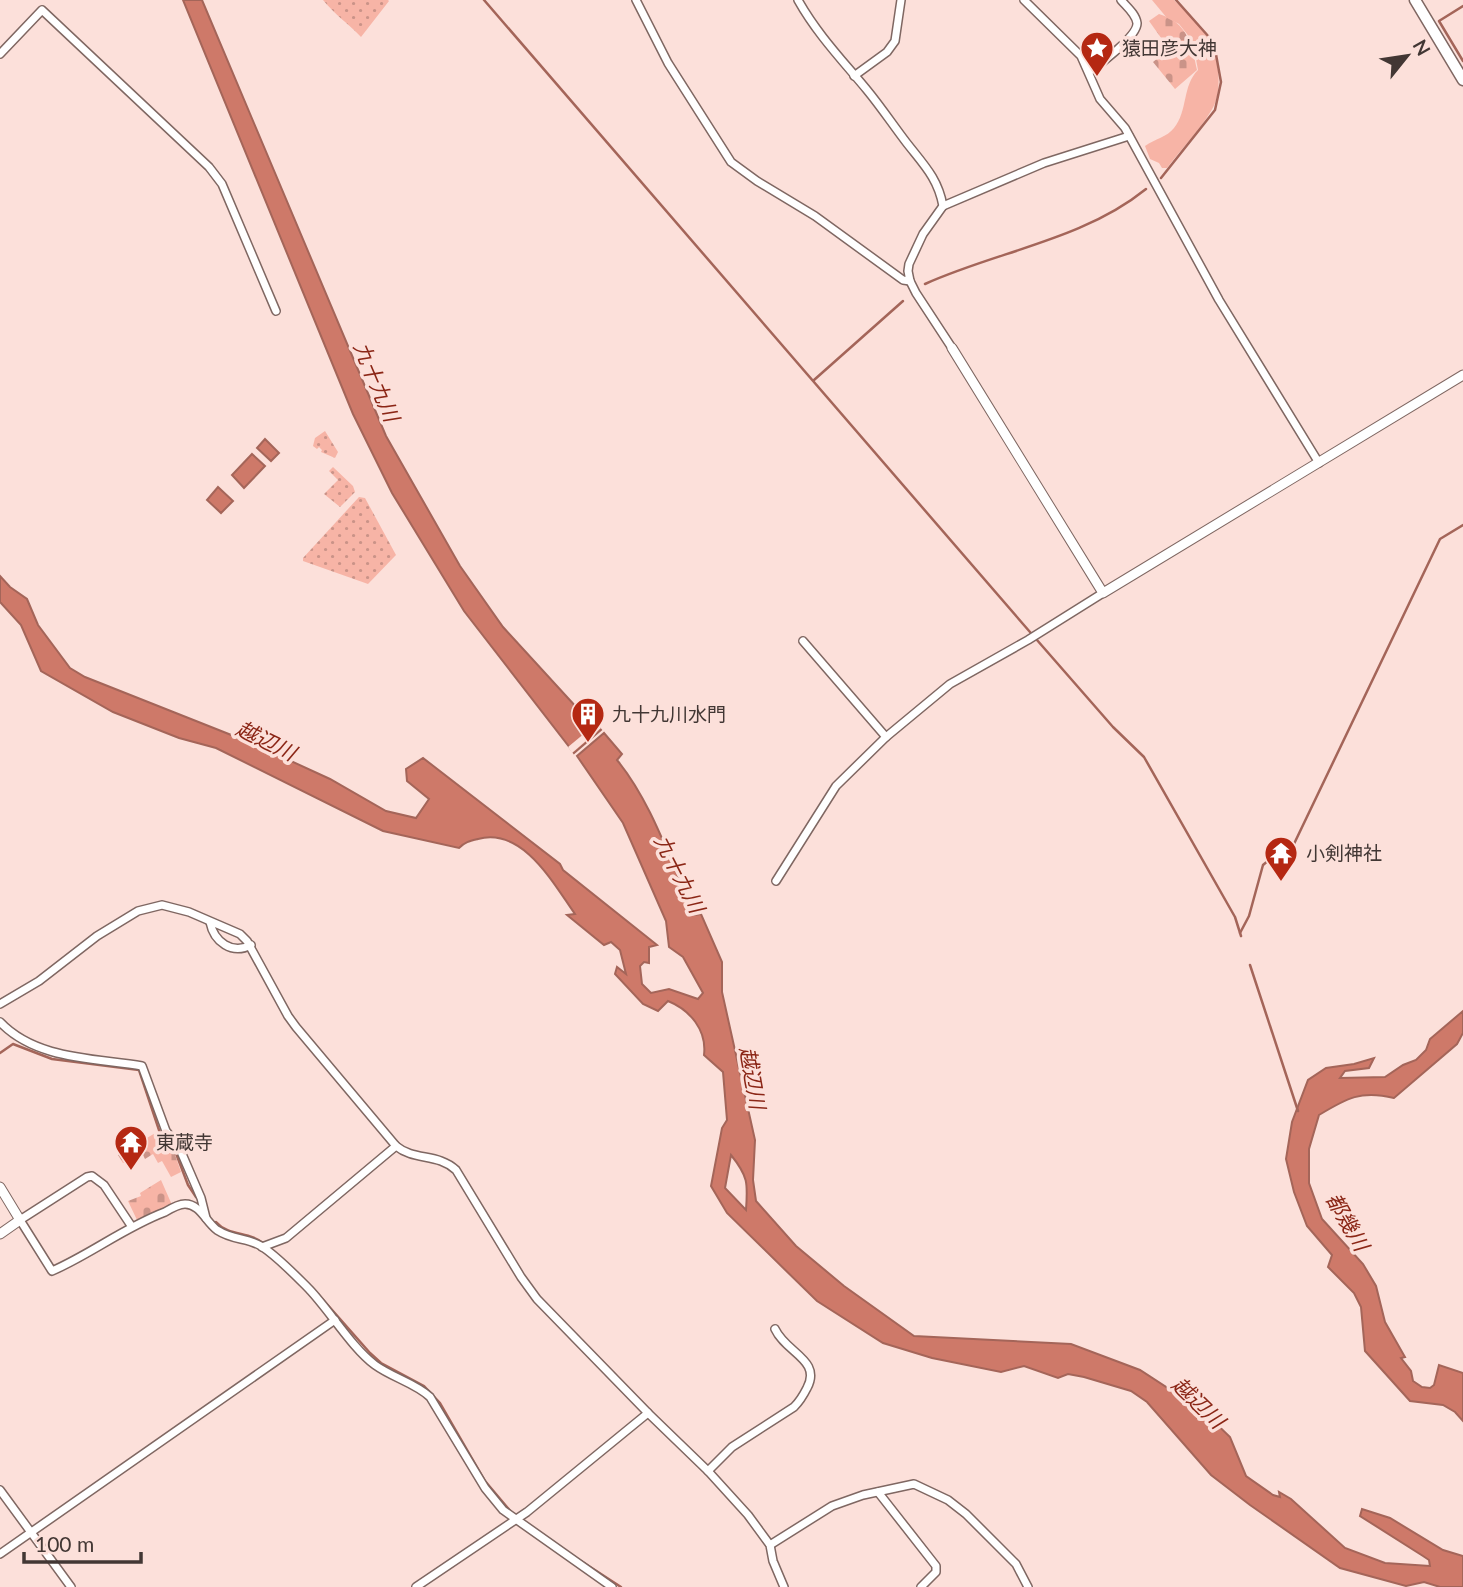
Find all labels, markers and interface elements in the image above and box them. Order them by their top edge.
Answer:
north arrow [1372,21,1442,91]
place icon: 猿田彦大神 [1078,29,1116,78]
text: N [1409,35,1436,59]
place label: 猿田彦大神 [1122,36,1217,59]
water label: 九十九川 [349,338,406,427]
building icon: 九十九川水門 [569,695,607,744]
place label: 九十九川水門 [612,702,726,725]
water label: 越辺川 [233,715,302,766]
water label: 九十九川 [650,830,711,918]
temple icon: 小剣神社 [1262,834,1300,883]
place label: 小剣神社 [1306,841,1382,864]
water label: 越辺川 [736,1045,772,1113]
temple icon: 東蔵寺 [112,1123,150,1172]
place label: 東蔵寺 [156,1130,213,1153]
water label: 都幾川 [1322,1188,1376,1257]
water label: 越辺川 [1168,1371,1232,1434]
scale bar [24,1520,142,1564]
text: 100 m [35,1531,94,1556]

